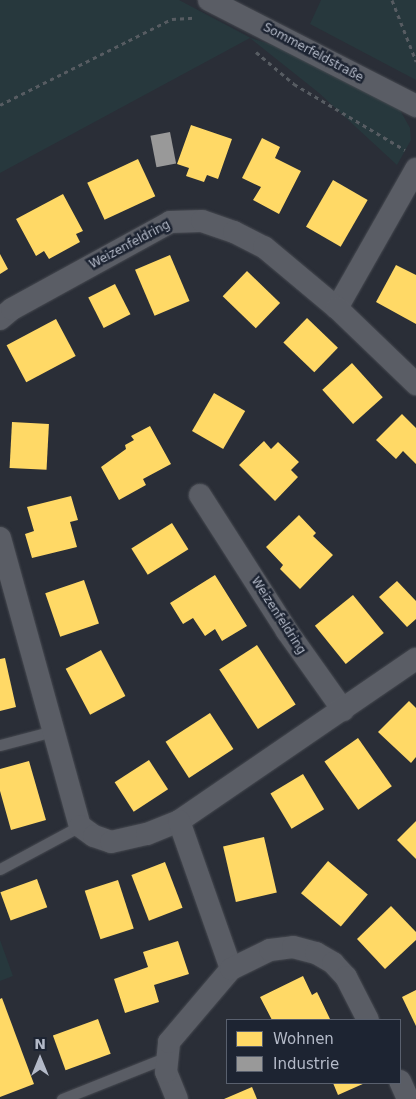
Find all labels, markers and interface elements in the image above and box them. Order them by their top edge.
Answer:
street label: Sommerfeldstraße [260,20,366,86]
street label: Weizenfeldring [87,218,173,272]
street label: Weizenfeldring [248,575,308,657]
legend [226,1019,401,1084]
text: Wohnen [273,1030,334,1048]
north arrow [15,1034,65,1084]
text: N [34,1036,46,1052]
text: Industrie [273,1055,339,1073]

